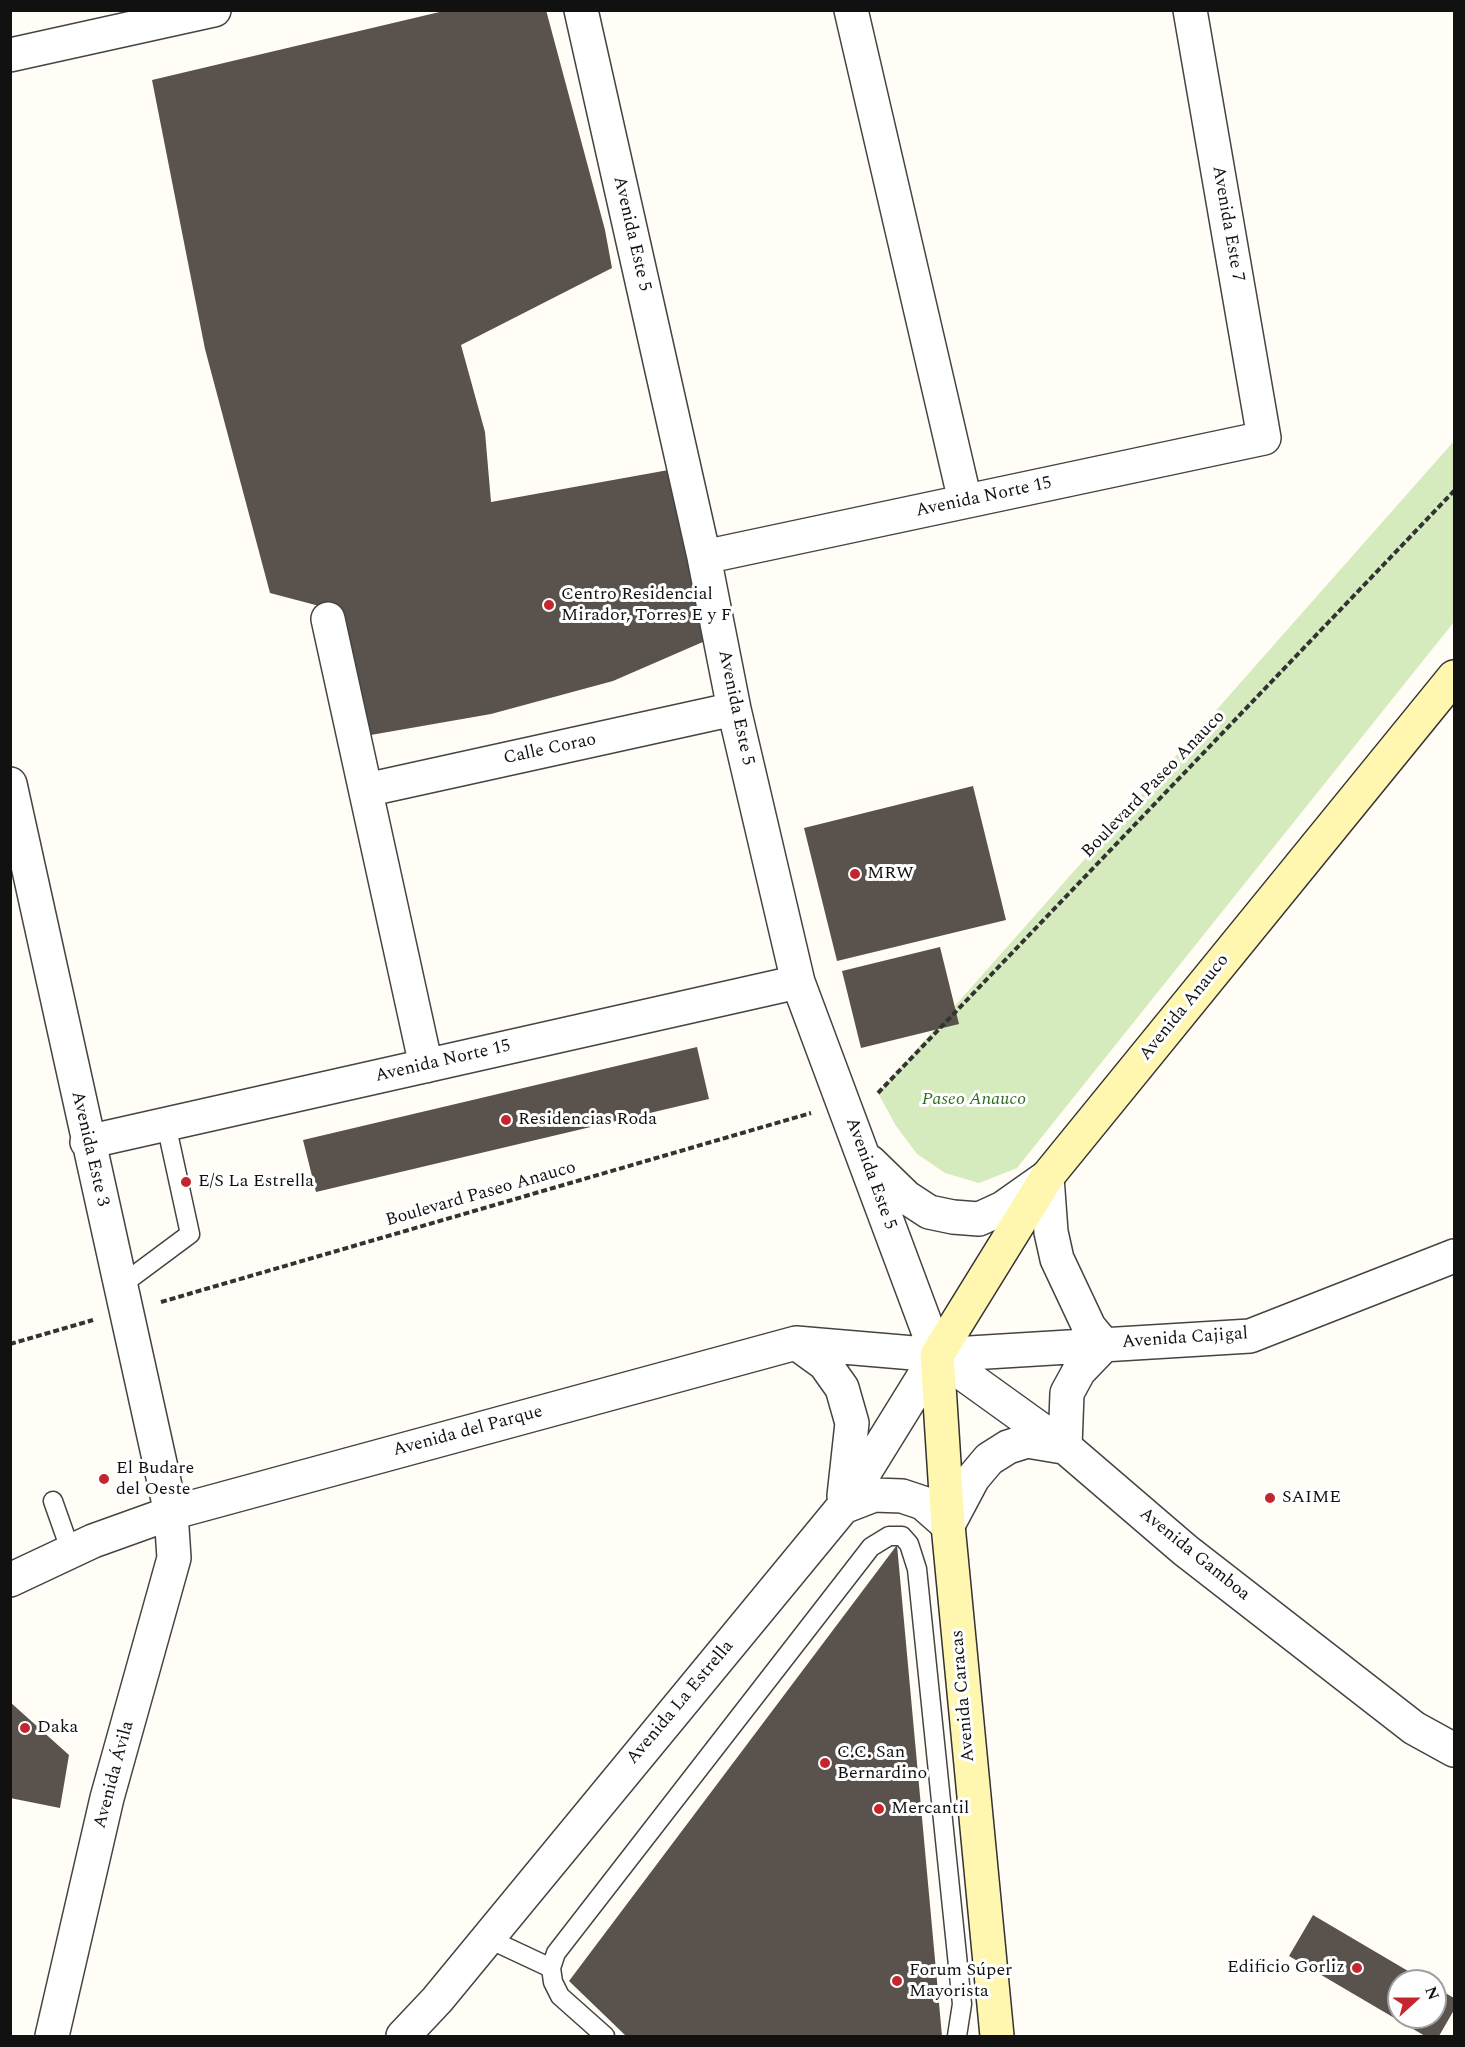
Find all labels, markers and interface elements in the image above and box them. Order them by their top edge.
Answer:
street label: Avenida Este 7 [1206,164,1248,284]
street label: Avenida Este 5 [607,174,655,294]
street label: Avenida Norte 15 [914,473,1054,523]
place label: Centro Residencial Mirador, Torres E y F [561,584,732,626]
marker: Centro Residencial Mirador, Torres E y F [542,598,556,612]
street label: Avenida Este 5 [712,648,758,768]
street label: Boulevard Paseo Anauco [1078,707,1230,863]
street label: Calle Corao [502,730,598,770]
place label: MRW [867,863,914,885]
marker: MRW [848,867,862,881]
street label: Avenida Anauco [1135,950,1235,1066]
street label: Avenida Norte 15 [373,1036,513,1088]
street label: Avenida Este 3 [65,1089,113,1209]
park label: Paseo Anauco [922,1089,1026,1111]
place label: Residencias Roda [518,1109,657,1131]
marker: Residencias Roda [499,1113,513,1127]
street label: Avenida Este 5 [840,1115,900,1233]
street label: Boulevard Paseo Anauco [383,1158,579,1232]
place label: E/S La Estrella [198,1171,314,1193]
marker: E/S La Estrella [179,1175,193,1189]
street label: Avenida Cajigal [1121,1324,1249,1354]
street label: Avenida del Parque [391,1402,545,1462]
place label: El Budare del Oeste [116,1458,194,1500]
marker: El Budare del Oeste [97,1472,111,1486]
place label: SAIME [1282,1487,1341,1509]
marker: SAIME [1263,1491,1277,1505]
street label: Avenida Gamboa [1134,1504,1254,1606]
street label: Avenida Caracas [947,1629,981,1763]
street label: Avenida La Estrella [623,1637,739,1769]
place label: Daka [37,1717,78,1739]
street label: Avenida Ávila [90,1719,140,1831]
marker: Daka [18,1721,32,1735]
place label: C.C. San Bernardino [837,1742,927,1784]
marker: C.C. San Bernardino [818,1756,832,1770]
place label: Mercantil [891,1798,969,1820]
marker: Mercantil [872,1802,886,1816]
place label: Edificio Gorliz [1227,1957,1345,1979]
place label: Forum Súper Mayorista [909,1960,1012,2002]
marker: Edificio Gorliz [1350,1961,1364,1975]
north arrow [1387,1969,1447,2029]
marker: Forum Súper Mayorista [890,1974,904,1988]
text: N [1418,1983,1445,2004]

